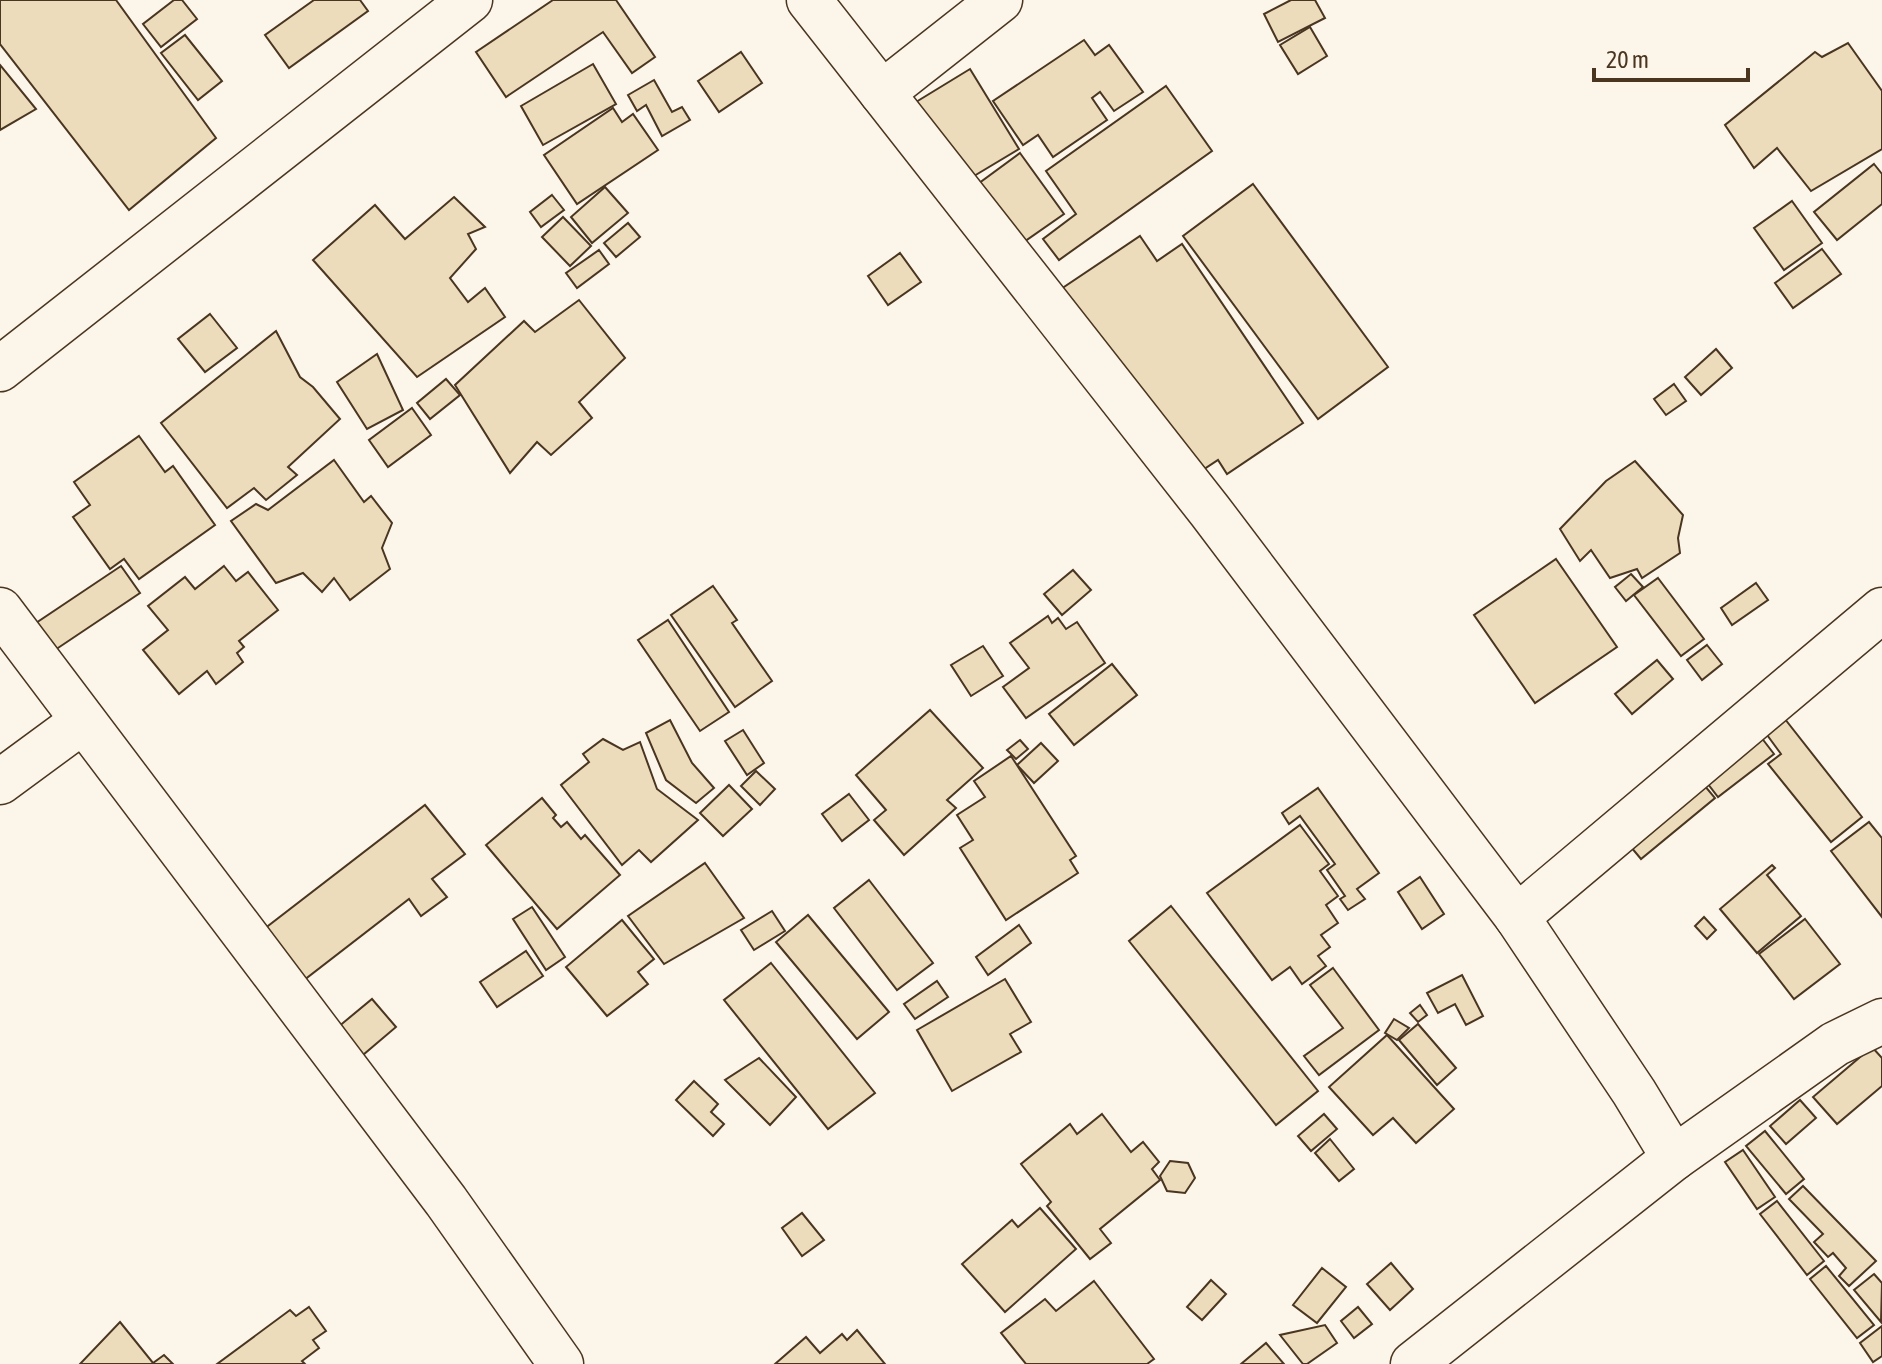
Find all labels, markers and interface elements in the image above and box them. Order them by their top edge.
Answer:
scale bar [1594,32,1748,82]
text: 20 m [1606,46,1649,73]

